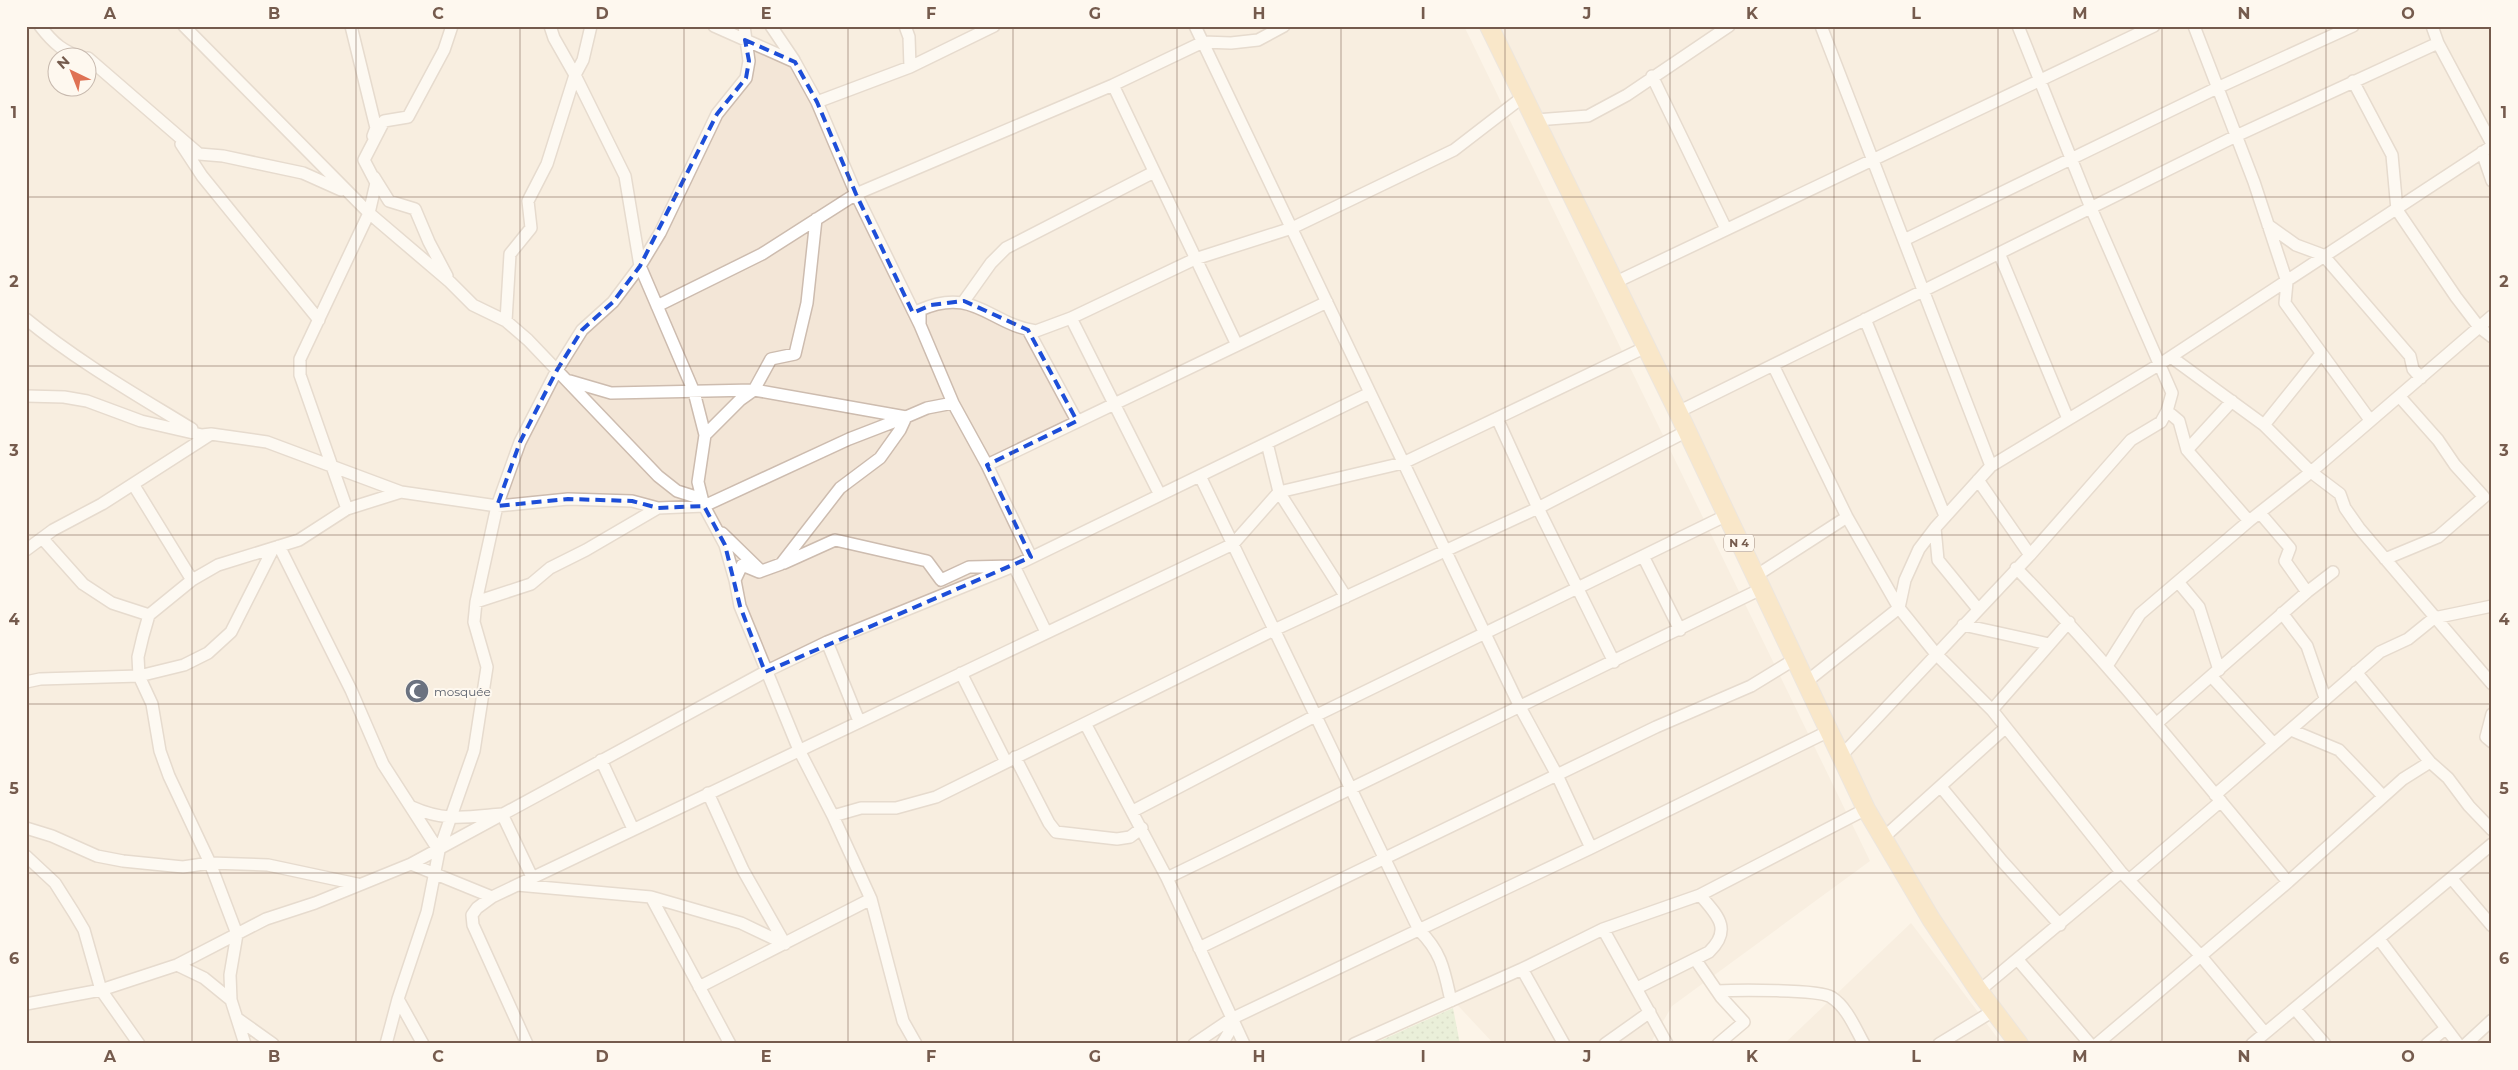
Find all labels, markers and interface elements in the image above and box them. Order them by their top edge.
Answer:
text: A [103,4,117,23]
text: B [268,4,280,23]
text: C [432,4,444,23]
text: D [595,4,609,23]
text: E [761,4,771,23]
text: F [926,4,936,23]
text: G [1089,4,1101,23]
text: H [1253,4,1265,23]
text: I [1420,4,1426,23]
text: J [1582,4,1591,23]
text: K [1746,4,1759,23]
text: L [1911,4,1921,23]
text: M [2072,4,2088,23]
text: N [2238,4,2250,23]
text: O [2401,4,2415,23]
north arrow [48,48,98,98]
text: N [53,52,73,73]
text: 1 [11,103,17,122]
text: 1 [2501,103,2507,122]
text: 2 [9,272,19,291]
text: 2 [2499,272,2509,291]
text: 3 [8,441,19,460]
text: 3 [2498,441,2509,460]
road number: N 4 [1724,534,1754,552]
text: 4 [8,610,20,629]
text: 4 [2498,610,2510,629]
mosque icon: mosquée [404,678,430,704]
place label: mosquée [434,684,491,699]
text: 5 [9,779,19,798]
text: 5 [2499,779,2509,798]
text: 6 [9,949,19,968]
text: 6 [2499,949,2509,968]
text: A [103,1047,117,1066]
text: B [268,1047,280,1066]
text: C [432,1047,444,1066]
text: D [595,1047,609,1066]
text: E [761,1047,771,1066]
text: F [926,1047,936,1066]
text: G [1089,1047,1101,1066]
text: H [1253,1047,1265,1066]
text: I [1420,1047,1426,1066]
text: J [1582,1047,1591,1066]
text: K [1746,1047,1759,1066]
text: L [1911,1047,1921,1066]
text: M [2072,1047,2088,1066]
text: N [2238,1047,2250,1066]
text: O [2401,1047,2415,1066]

